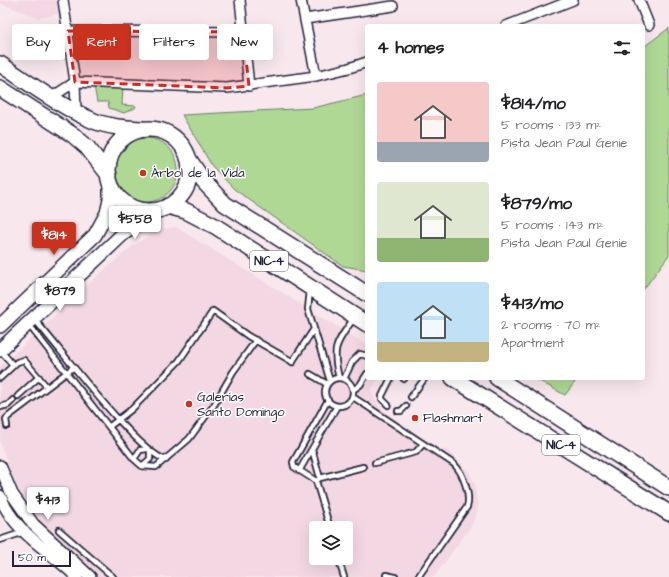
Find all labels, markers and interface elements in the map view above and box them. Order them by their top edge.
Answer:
chip: Buy [12,24,65,60]
chip: Rent [73,24,131,60]
chip: Filters [139,24,209,60]
chip: New [217,24,273,60]
text: 4 homes [377,36,444,60]
icon: filters [611,37,633,59]
text: $814/mo [501,92,566,116]
icon: home [409,98,457,146]
text: 5 rooms · 133 m² [501,116,601,134]
text: Pista Jean Paul Genie [501,134,627,152]
place label: Árbol de la Vida [151,164,245,182]
marker: Árbol de la Vida [138,168,148,178]
text: $879/mo [501,192,572,216]
icon: home [409,198,457,246]
pin: $558 [111,206,159,240]
text: $558 [118,210,152,228]
text: 5 rooms · 143 m² [501,216,603,234]
pin: $814 [30,222,78,256]
text: $814 [41,226,67,244]
text: Pista Jean Paul Genie [501,234,627,252]
road number: NIC-4 [250,251,288,271]
pin: $879 [36,278,84,312]
text: $879 [44,282,76,300]
text: $413/mo [501,292,563,316]
icon: home [409,298,457,346]
text: 2 rooms · 70 m² [501,316,601,334]
text: Apartment [501,334,565,352]
place label: Galerías Santo Domingo [197,388,285,422]
marker: Galerías Santo Domingo [184,399,194,409]
place label: Flashmart [423,409,484,427]
marker: Flashmart [410,413,420,423]
road number: NIC-4 [542,435,580,455]
pin: $413 [24,487,72,521]
text: $413 [36,491,60,509]
map controls [309,521,353,565]
button: layers [309,521,353,565]
scale bar [12,549,71,568]
text: 50 m [18,550,46,565]

